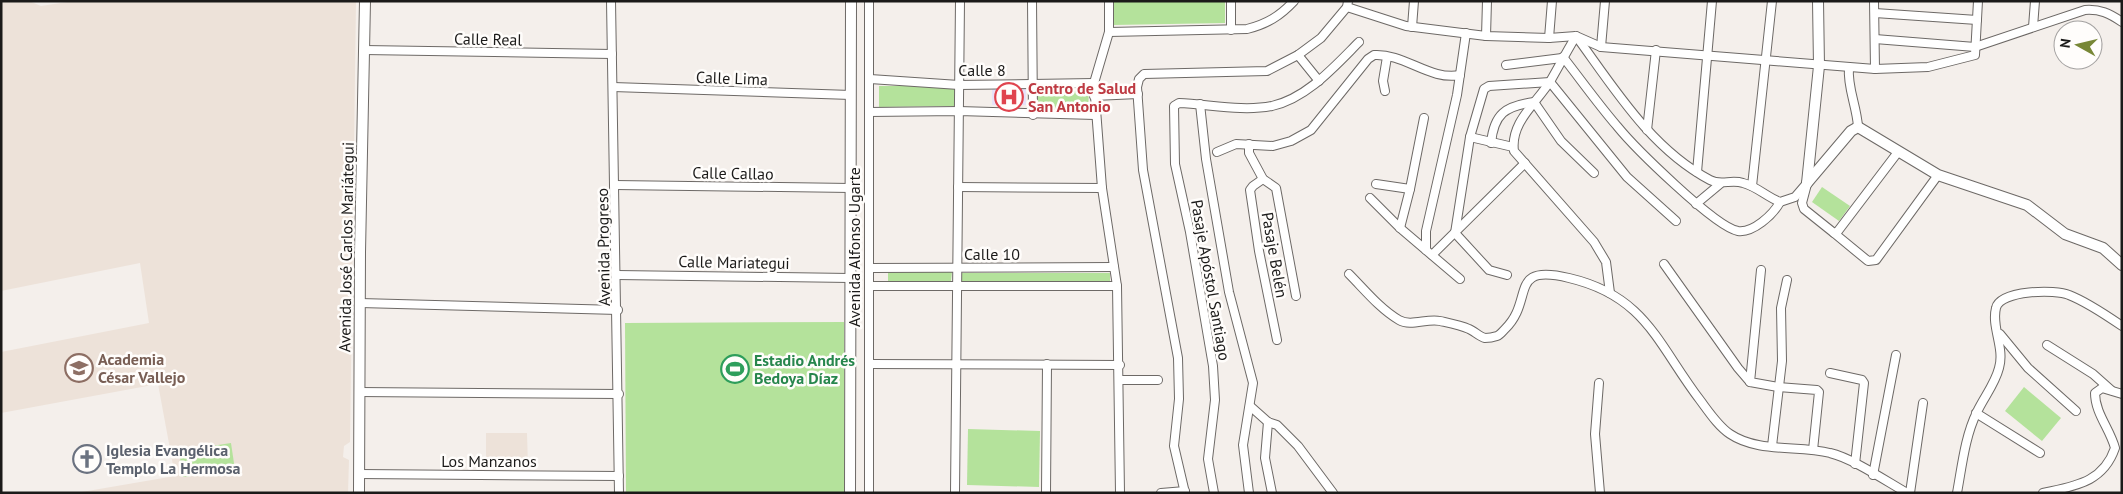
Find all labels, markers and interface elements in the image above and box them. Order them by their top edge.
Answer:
north arrow [2053,20,2103,70]
street label: Calle Real [454,28,523,50]
text: N [2056,37,2075,49]
street label: Calle 8 [958,60,1006,80]
street label: Calle Lima [696,67,768,89]
place label: Centro de Salud San Antonio [1028,78,1136,116]
hospital icon: Centro de Salud San Antonio [994,82,1024,112]
street label: Avenida José Carlos Mariátegui [334,142,358,352]
street label: Calle Callao [692,162,774,184]
street label: Avenida Alfonso Ugarte [844,167,864,327]
street label: Avenida Progreso [592,188,614,306]
street label: Pasaje Apóstol Santiago [1187,198,1235,362]
street label: Pasaje Belén [1258,211,1292,299]
street label: Calle 10 [964,244,1020,264]
street label: Calle Mariategui [678,251,790,273]
place label: Academia César Vallejo [98,349,186,387]
place label: Estadio Andrés Bedoya Díaz [754,350,855,388]
school or university icon: Academia César Vallejo [64,353,94,383]
sports icon: Estadio Andrés Bedoya Díaz [720,354,750,384]
place label: Iglesia Evangélica Templo La Hermosa [106,440,241,478]
church icon: Iglesia Evangélica Templo La Hermosa [72,444,102,474]
street label: Los Manzanos [441,451,537,471]

